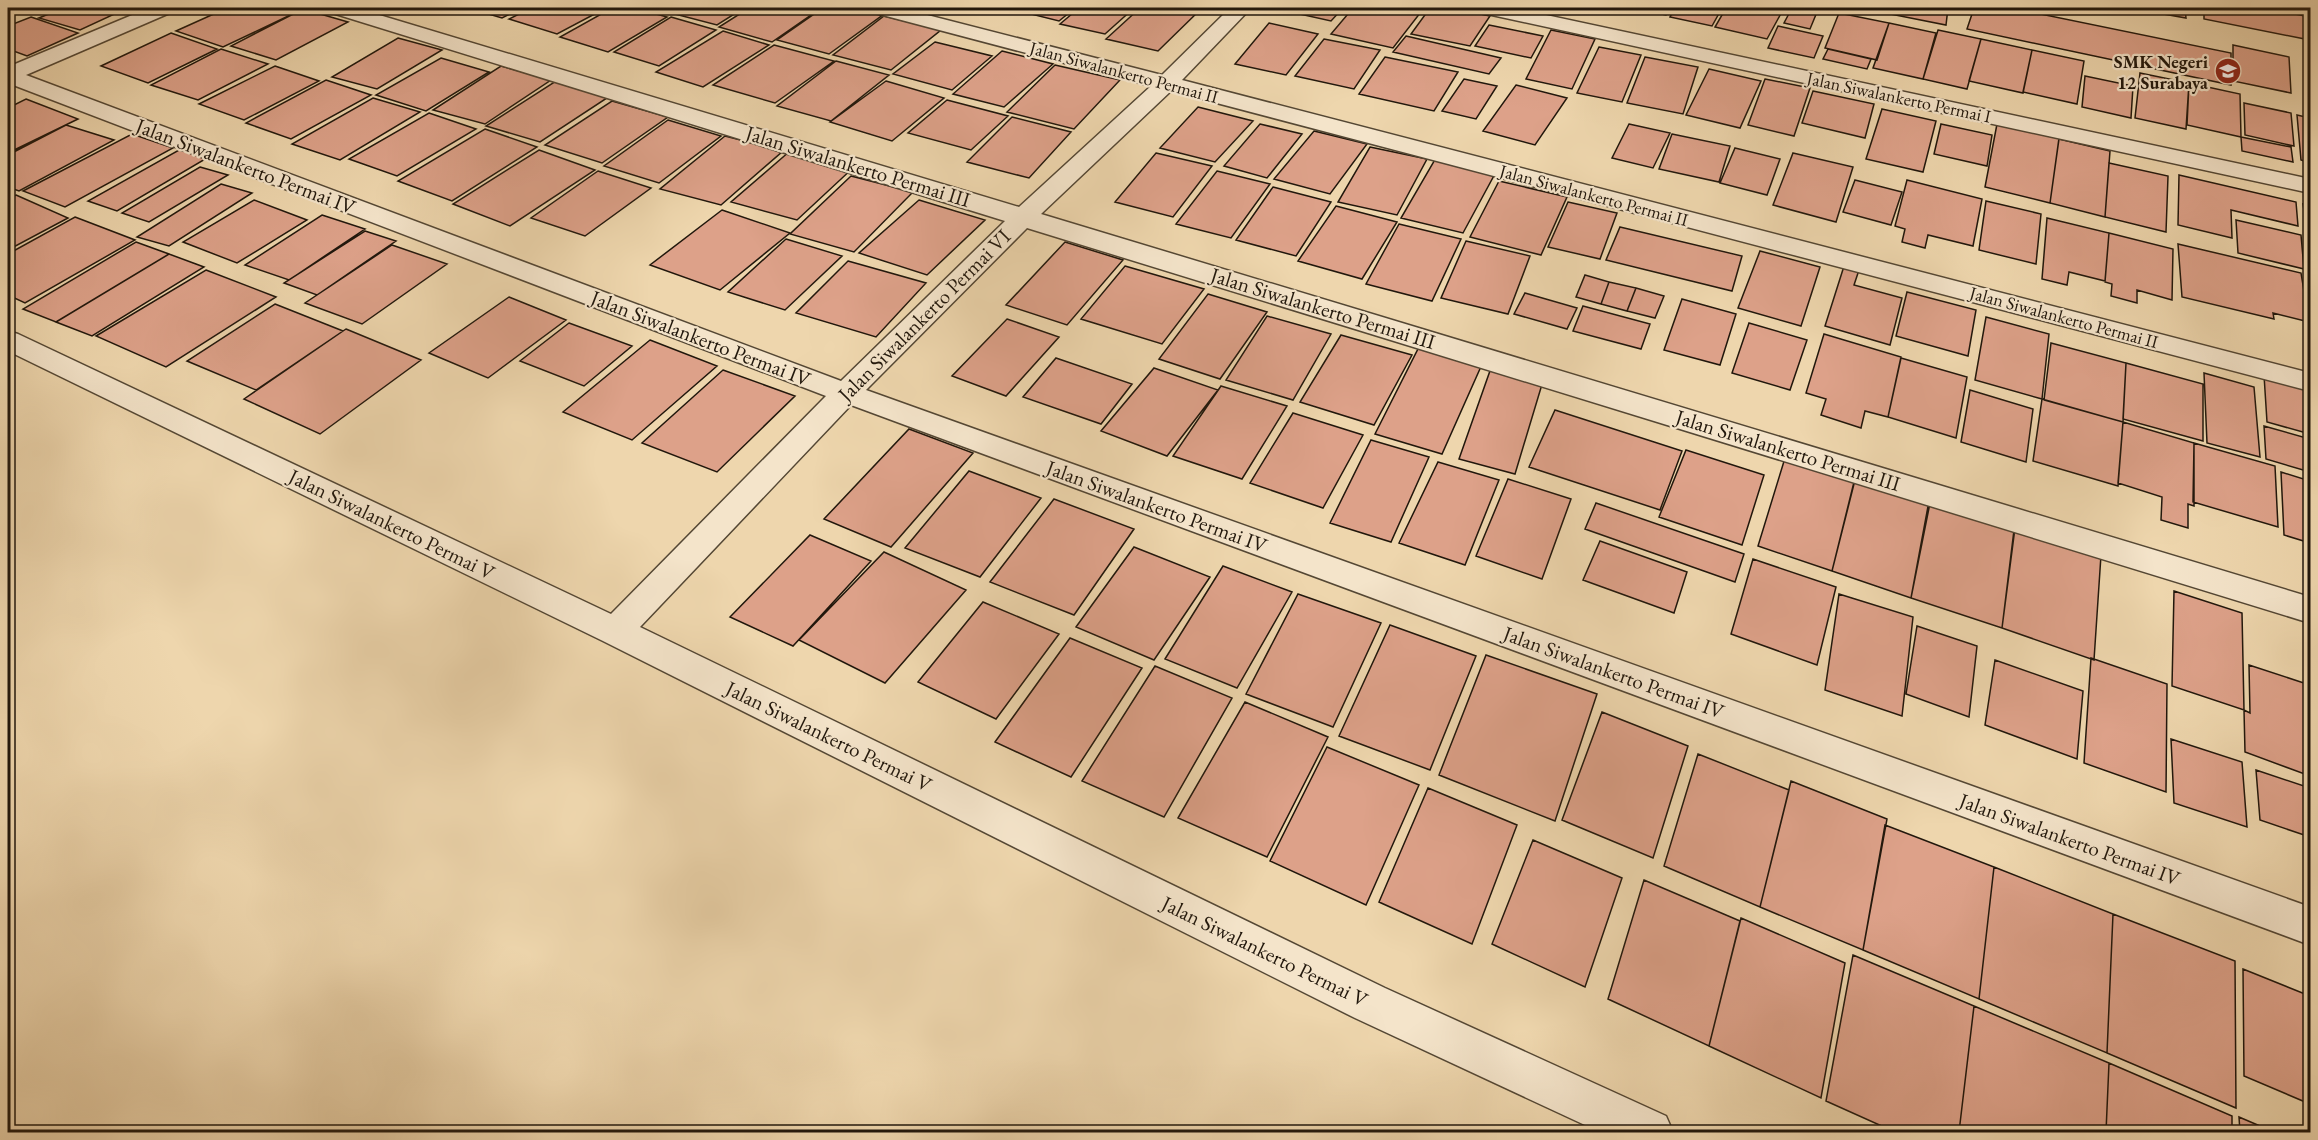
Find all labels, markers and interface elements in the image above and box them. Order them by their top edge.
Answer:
street label: Jalan Siwalankerto Permai II [1025,35,1221,108]
place label: SMK Negeri 12 Surabaya [2114,50,2209,94]
school or university icon: SMK Negeri 12 Surabaya [2213,56,2243,86]
street label: Jalan Siwalankerto Permai I [1803,66,1993,128]
street label: Jalan Siwalankerto Permai IV [130,111,361,221]
street label: Jalan Siwalankerto Permai III [740,118,974,213]
street label: Jalan Siwalankerto Permai II [1495,158,1691,231]
street label: Jalan Siwalankerto Permai VI [831,223,1016,408]
street label: Jalan Siwalankerto Permai III [1205,260,1439,355]
street label: Jalan Siwalankerto Permai II [1965,280,2161,353]
street label: Jalan Siwalankerto Permai IV [585,283,816,393]
street label: Jalan Siwalankerto Permai III [1670,402,1904,497]
street label: Jalan Siwalankerto Permai IV [1041,453,1272,559]
street label: Jalan Siwalankerto Permai V [283,461,500,586]
street label: Jalan Siwalankerto Permai IV [1498,619,1729,725]
street label: Jalan Siwalankerto Permai V [720,673,937,798]
street label: Jalan Siwalankerto Permai IV [1954,786,2185,892]
street label: Jalan Siwalankerto Permai V [1156,888,1373,1013]

